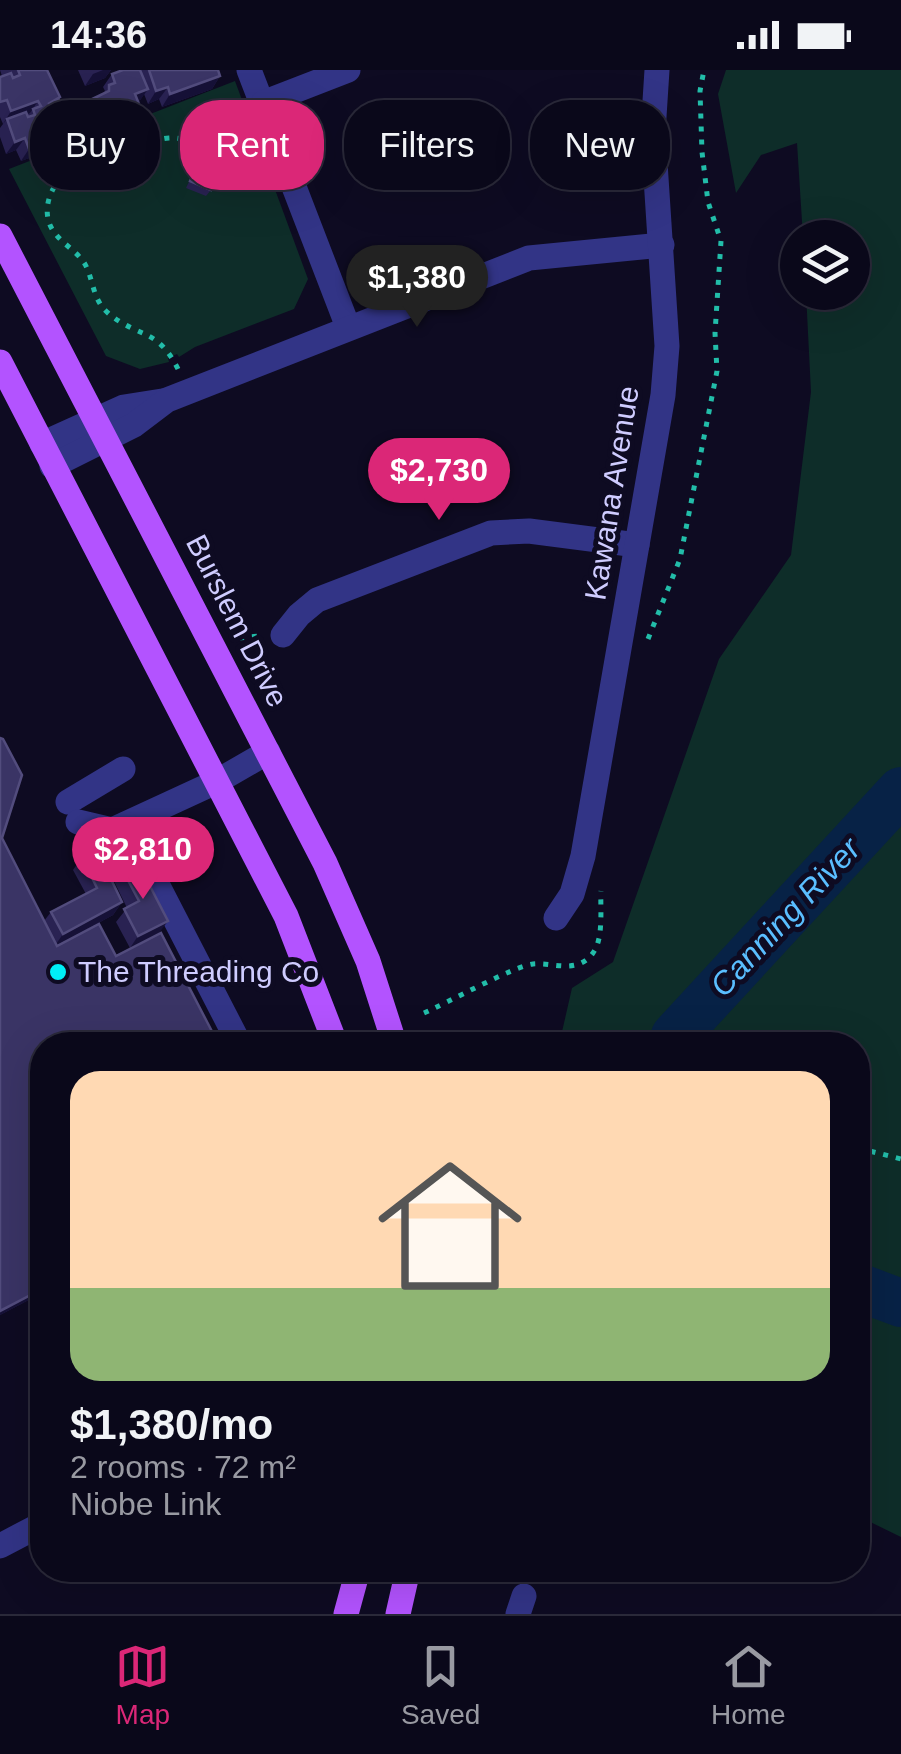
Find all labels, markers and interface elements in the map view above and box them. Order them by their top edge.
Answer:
text: 14:36 [50,14,147,56]
chip: Buy [30,100,160,190]
chip: Rent [180,100,324,190]
chip: Filters [344,100,510,190]
chip: New [530,100,670,190]
map controls [780,220,870,310]
button: layers [780,220,870,310]
pin: $1,380 [336,245,498,330]
text: $1,380 [368,259,466,295]
street label: Kawana Avenue [578,384,645,602]
pin: $2,730 [358,438,520,523]
text: $2,730 [390,452,488,488]
street label: Burslem Drive [180,529,295,712]
pin: $2,810 [62,817,224,902]
water label: Canning River [703,830,868,1003]
text: $2,810 [94,831,192,867]
place label: The Threading Co [78,955,319,988]
marker: The Threading Co [47,961,69,983]
icon: home [360,1136,540,1316]
text: $1,380/mo [70,1401,273,1448]
text: 2 rooms · 72 m² [70,1449,296,1485]
text: Niobe Link [70,1486,221,1522]
tab: Map [115,1639,170,1731]
tab: Saved [401,1639,480,1731]
tab: Home [711,1639,786,1731]

